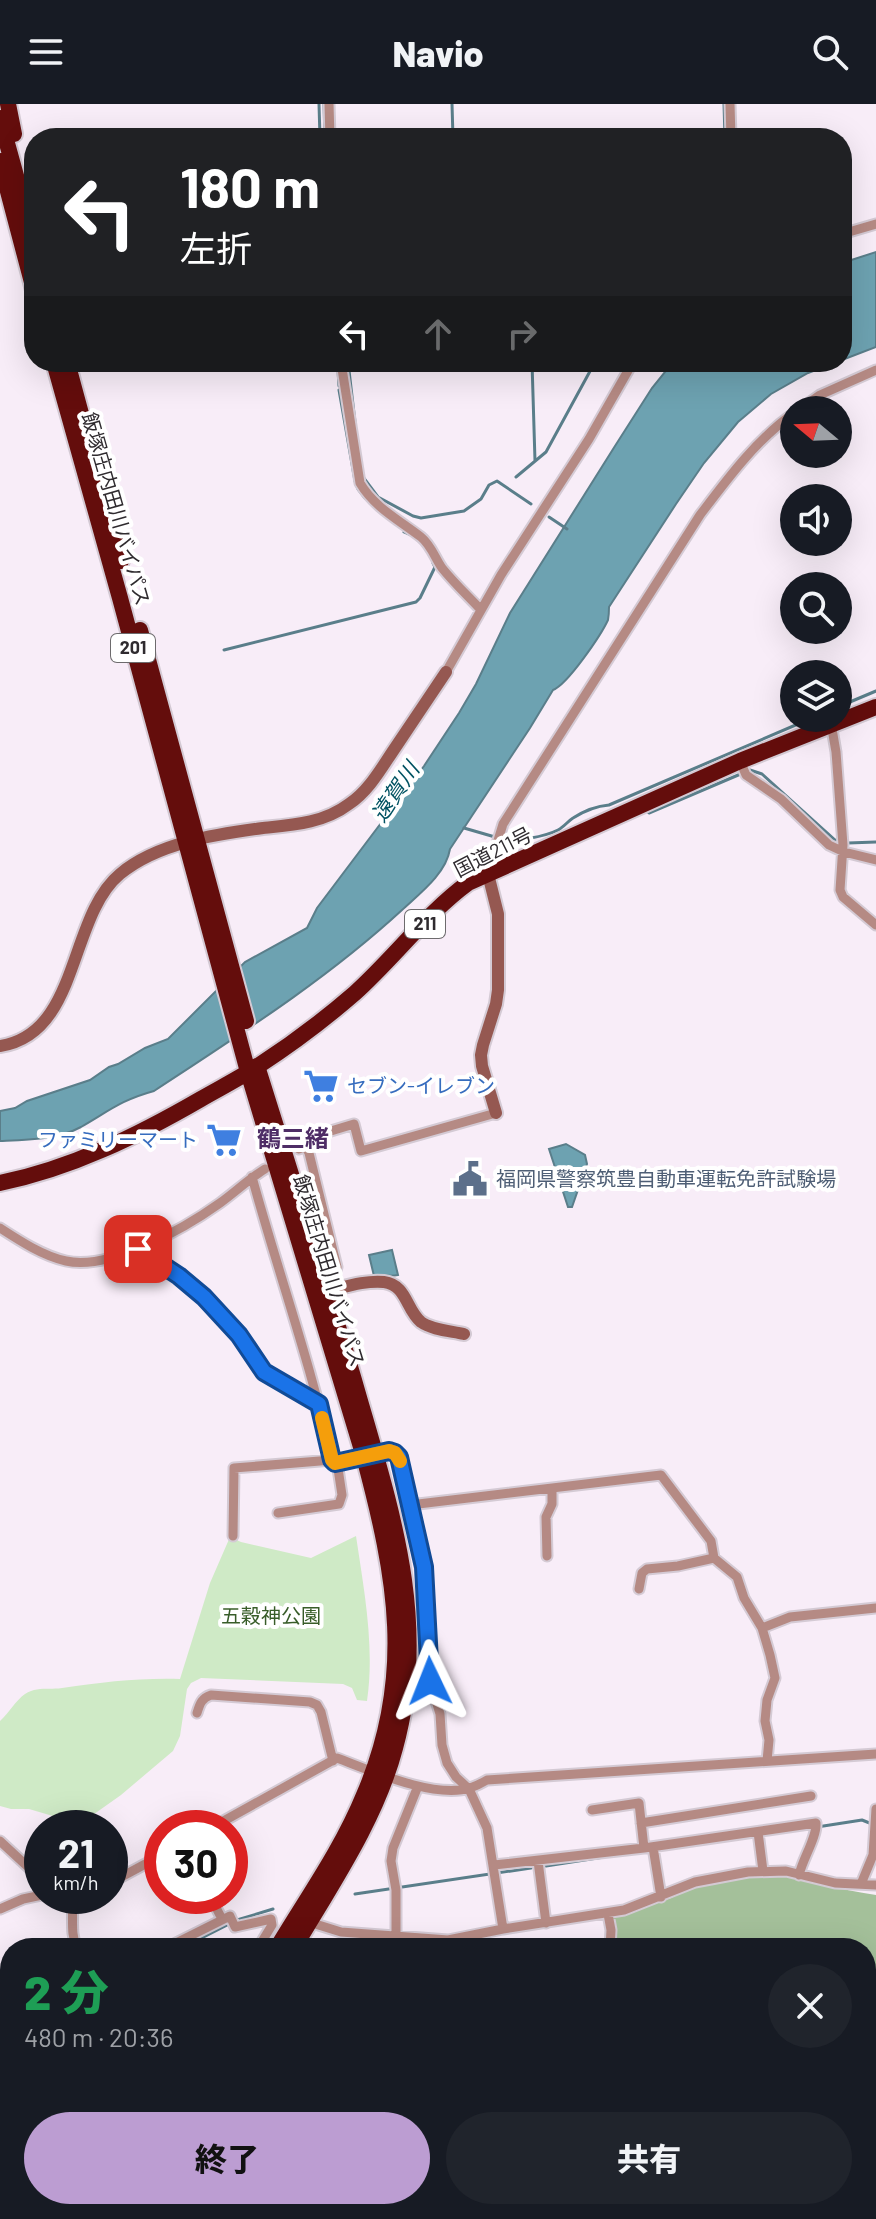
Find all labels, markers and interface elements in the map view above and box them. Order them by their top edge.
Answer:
icon: menu [24,30,68,74]
icon: search [808,30,852,74]
text: Navio [392,31,484,74]
text: 180 m [180,152,320,219]
icon: left [48,160,152,264]
text: 左折 [180,226,252,269]
icon: left [332,312,376,356]
icon: ahead [416,312,460,356]
icon: right [500,312,544,356]
north arrow [780,396,852,468]
map controls [780,396,852,732]
street label: 飯塚庄内田川バイパス [78,409,156,608]
button: sound [780,484,852,556]
button: search [780,572,852,644]
road number: 201 [111,634,155,662]
button: layers [780,660,852,732]
water label: 遠賀川 [365,755,425,826]
street label: 国道211号 [449,821,536,881]
road number: 211 [405,910,445,938]
supermarket icon: セブン-イレブン [302,1067,340,1105]
place label: セブン-イレブン [347,1073,495,1097]
supermarket icon: ファミリーマート [205,1121,243,1159]
district label: 鶴三緒 [257,1123,329,1152]
place label: ファミリーマート [38,1127,198,1151]
public building icon: 福岡県警察筑豊自動車運転免許試験場 [451,1160,489,1198]
place label: 福岡県警察筑豊自動車運転免許試験場 [496,1166,836,1190]
street label: 飯塚庄内田川バイパス [289,1172,371,1370]
pin [104,1215,172,1283]
icon: arrive [116,1227,160,1271]
park label: 五穀神公園 [221,1603,321,1627]
position arrow [388,1639,472,1723]
speed limit sign: 30 [144,1810,248,1914]
text: 21 [58,1828,94,1876]
text: km/h [53,1870,99,1894]
text: 2 分 [24,1962,109,2020]
button: close [768,1964,852,2048]
text: 480 m · 20:36 [24,2021,173,2052]
button: 終了 [24,2112,430,2204]
button: 共有 [446,2112,852,2204]

